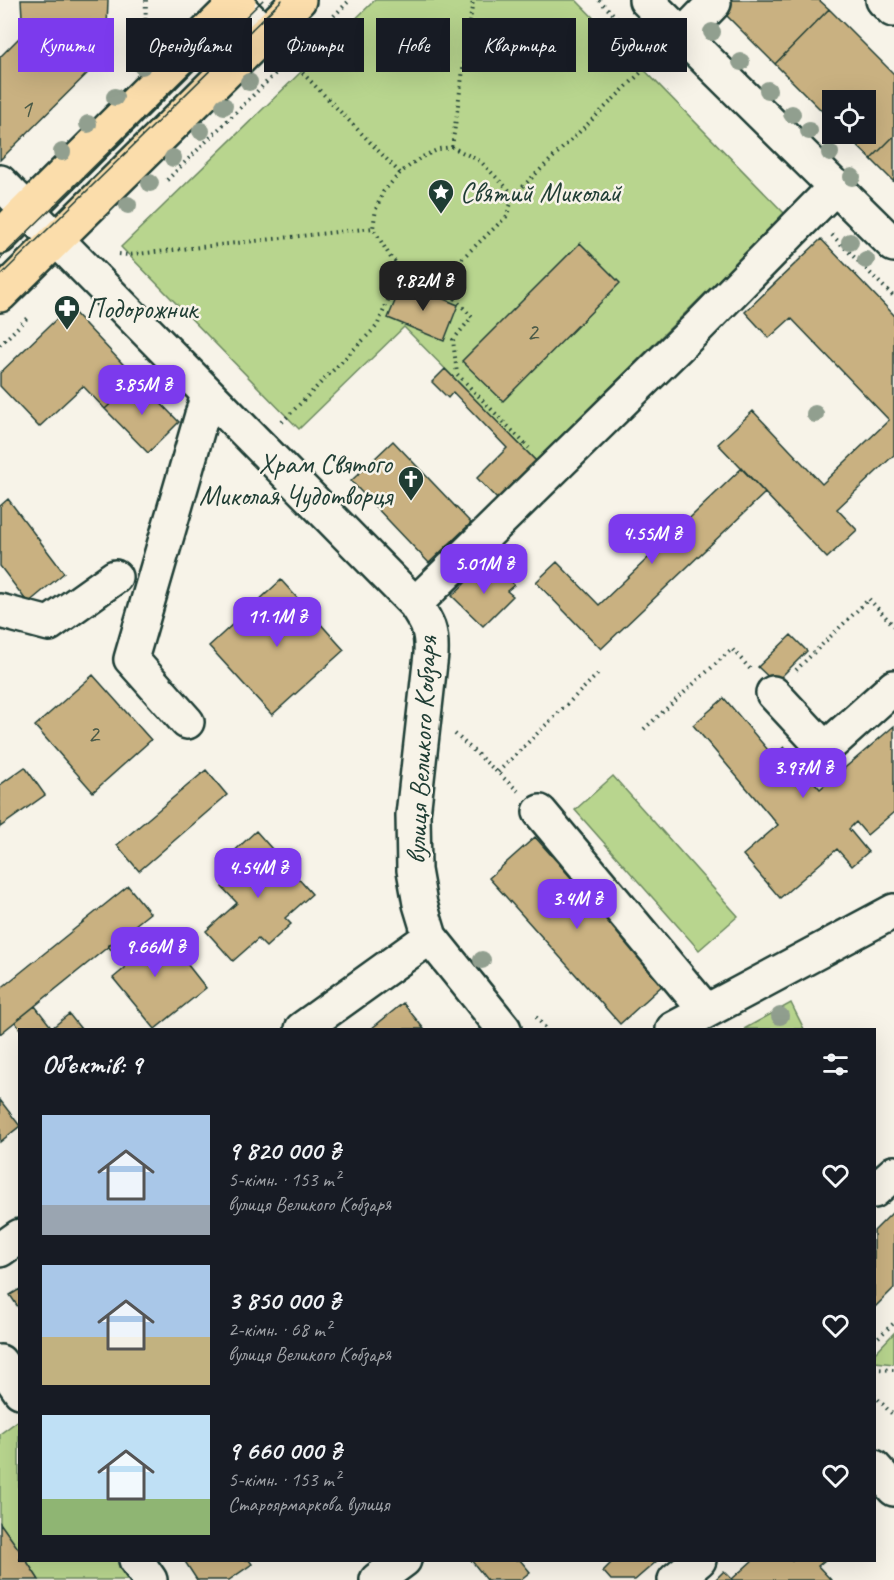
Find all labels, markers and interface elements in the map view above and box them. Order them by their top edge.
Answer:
chip: Купити [18,18,114,72]
chip: Орендувати [126,18,252,72]
chip: Фільтри [264,18,364,72]
chip: Нове [376,18,450,72]
chip: Квартира [462,18,576,72]
chip: Будинок [588,18,687,72]
map controls [822,90,876,144]
button: locate [822,90,876,144]
house number: 1 [20,92,33,125]
place label: Святий Миколай [460,175,622,210]
place icon: Святий Миколай [426,177,456,215]
pin: 9.82M ₴ [368,261,478,312]
text: 9.82M ₴ [393,268,453,293]
place label: Подорожник [86,291,200,326]
pharmacy icon: Подорожник [52,293,82,331]
house number: 2 [526,315,540,348]
pin: 3.85M ₴ [87,365,197,416]
text: 3.85M ₴ [112,372,172,397]
place label: Храм Святого Миколая Чудотворця [199,446,394,513]
church icon: Храм Святого Миколая Чудотворця [396,464,426,502]
pin: 4.55M ₴ [597,514,707,565]
text: 4.55M ₴ [623,521,681,546]
pin: 5.01M ₴ [429,544,539,595]
text: 5.01M ₴ [454,551,514,576]
pin: 11.1M ₴ [222,597,332,648]
text: 11.1M ₴ [247,604,307,629]
street label: вулиця Великого Кобзаря [398,634,444,865]
house number: 2 [87,717,101,750]
pin: 3.97M ₴ [748,748,858,799]
text: 3.97M ₴ [773,755,833,780]
pin: 4.54M ₴ [203,848,313,899]
text: 4.54M ₴ [228,855,288,880]
pin: 3.4M ₴ [528,879,626,930]
text: 3.4M ₴ [552,886,602,911]
pin: 9.66M ₴ [100,927,210,978]
text: 9.66M ₴ [125,934,185,959]
text: Об’єктів: 9 [42,1048,142,1081]
icon: filters [819,1048,852,1081]
text: 9 820 000 ₴ [228,1134,340,1167]
icon: home [90,1139,162,1211]
icon: heart [819,1159,852,1192]
text: 5-кімн. · 153 m² [228,1167,340,1192]
text: вулиця Великого Кобзаря [228,1192,391,1217]
text: 3 850 000 ₴ [228,1284,340,1317]
icon: home [90,1289,162,1361]
icon: heart [819,1309,852,1342]
text: 2-кімн. · 68 m² [228,1317,331,1342]
text: вулиця Великого Кобзаря [228,1342,391,1367]
text: 9 660 000 ₴ [228,1434,342,1467]
icon: home [90,1439,162,1511]
icon: heart [819,1459,852,1492]
text: 5-кімн. · 153 m² [228,1467,340,1492]
text: Староярмаркова вулиця [228,1492,389,1517]

